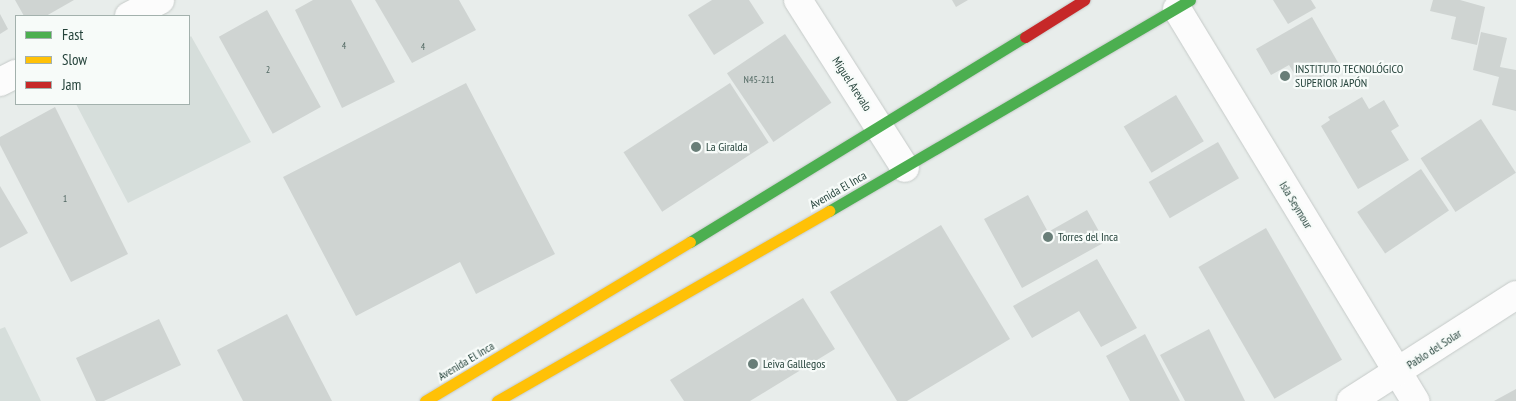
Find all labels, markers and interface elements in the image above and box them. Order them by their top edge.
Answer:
legend [15,15,190,105]
text: Fast [62,25,83,44]
house number: 4 [342,40,346,52]
house number: 4 [421,41,425,53]
text: Slow [62,50,87,69]
street label: Miguel Arevalo [829,54,875,114]
place label: INSTITUTO TECNOLÓGICO SUPERIOR JAPÓN [1295,62,1404,90]
house number: 2 [266,64,270,76]
marker: INSTITUTO TECNOLÓGICO SUPERIOR JAPÓN [1279,70,1291,82]
house number: N45-211 [744,74,774,86]
text: Jam [62,75,81,94]
place label: La Giralda [706,140,748,154]
marker: La Giralda [690,141,702,153]
street label: Avenida El Inca [807,168,869,212]
street label: Isla Seymour [1276,179,1316,231]
house number: 1 [63,193,67,205]
place label: Torres del Inca [1058,230,1118,244]
marker: Torres del Inca [1042,231,1054,243]
street label: Pablo del Solar [1404,326,1464,372]
street label: Avenida El Inca [435,339,497,383]
place label: Leiva Galllegos [763,357,825,371]
marker: Leiva Galllegos [747,358,759,370]

